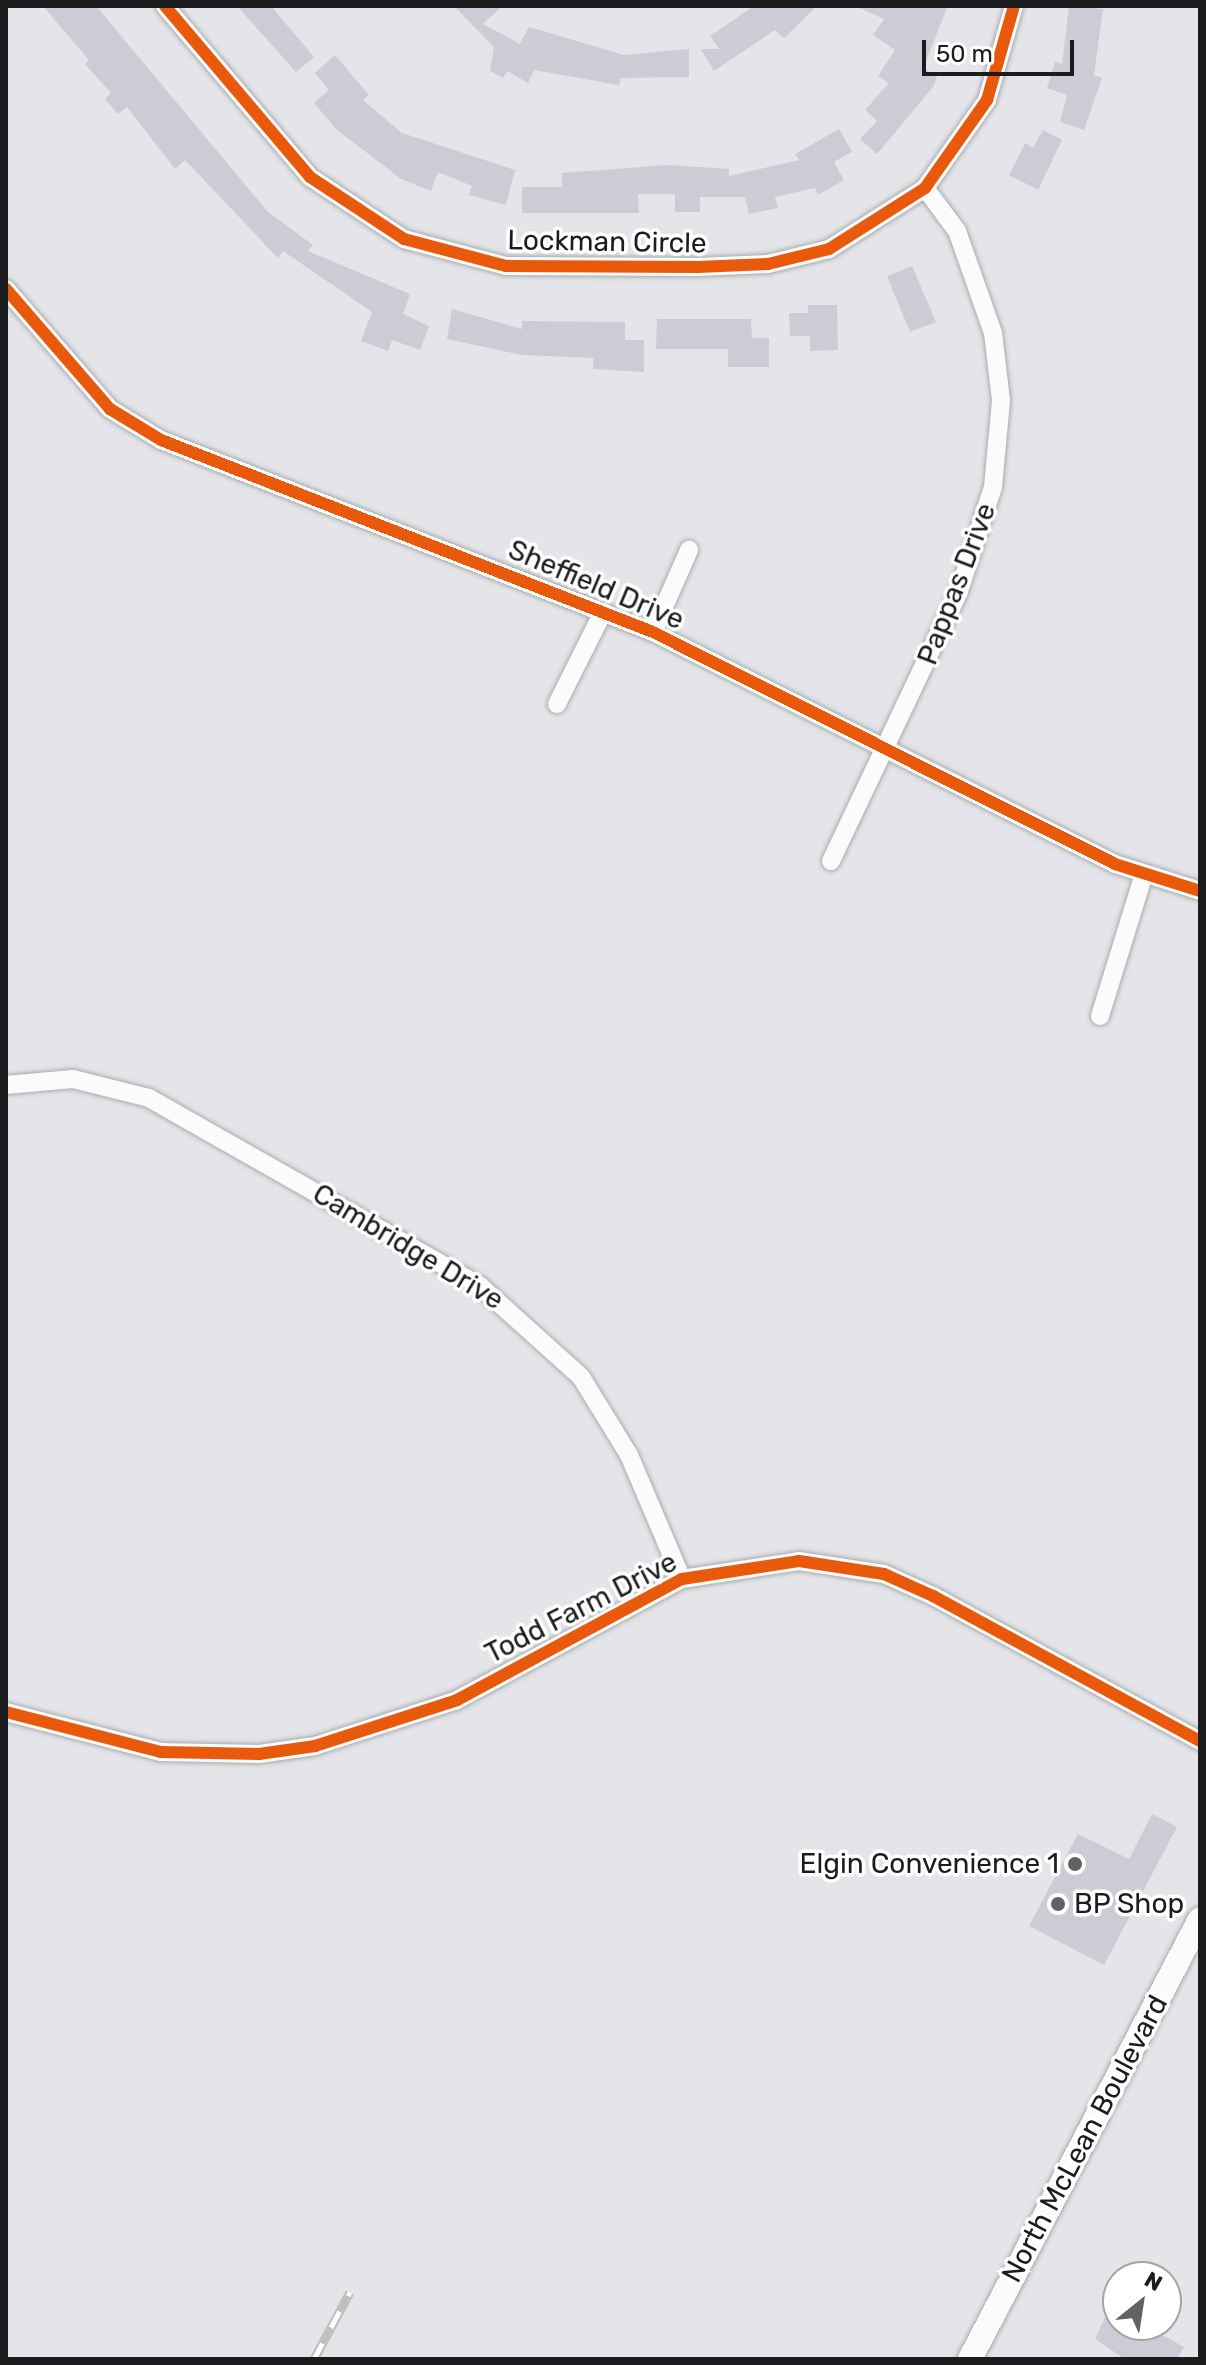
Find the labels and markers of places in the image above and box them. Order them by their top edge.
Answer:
place label: Elgin Convenience 1 [800,1847,1059,1881]
marker: Elgin Convenience 1 [1066,1855,1084,1873]
place label: BP Shop [1074,1887,1185,1921]
marker: BP Shop [1049,1895,1067,1913]

